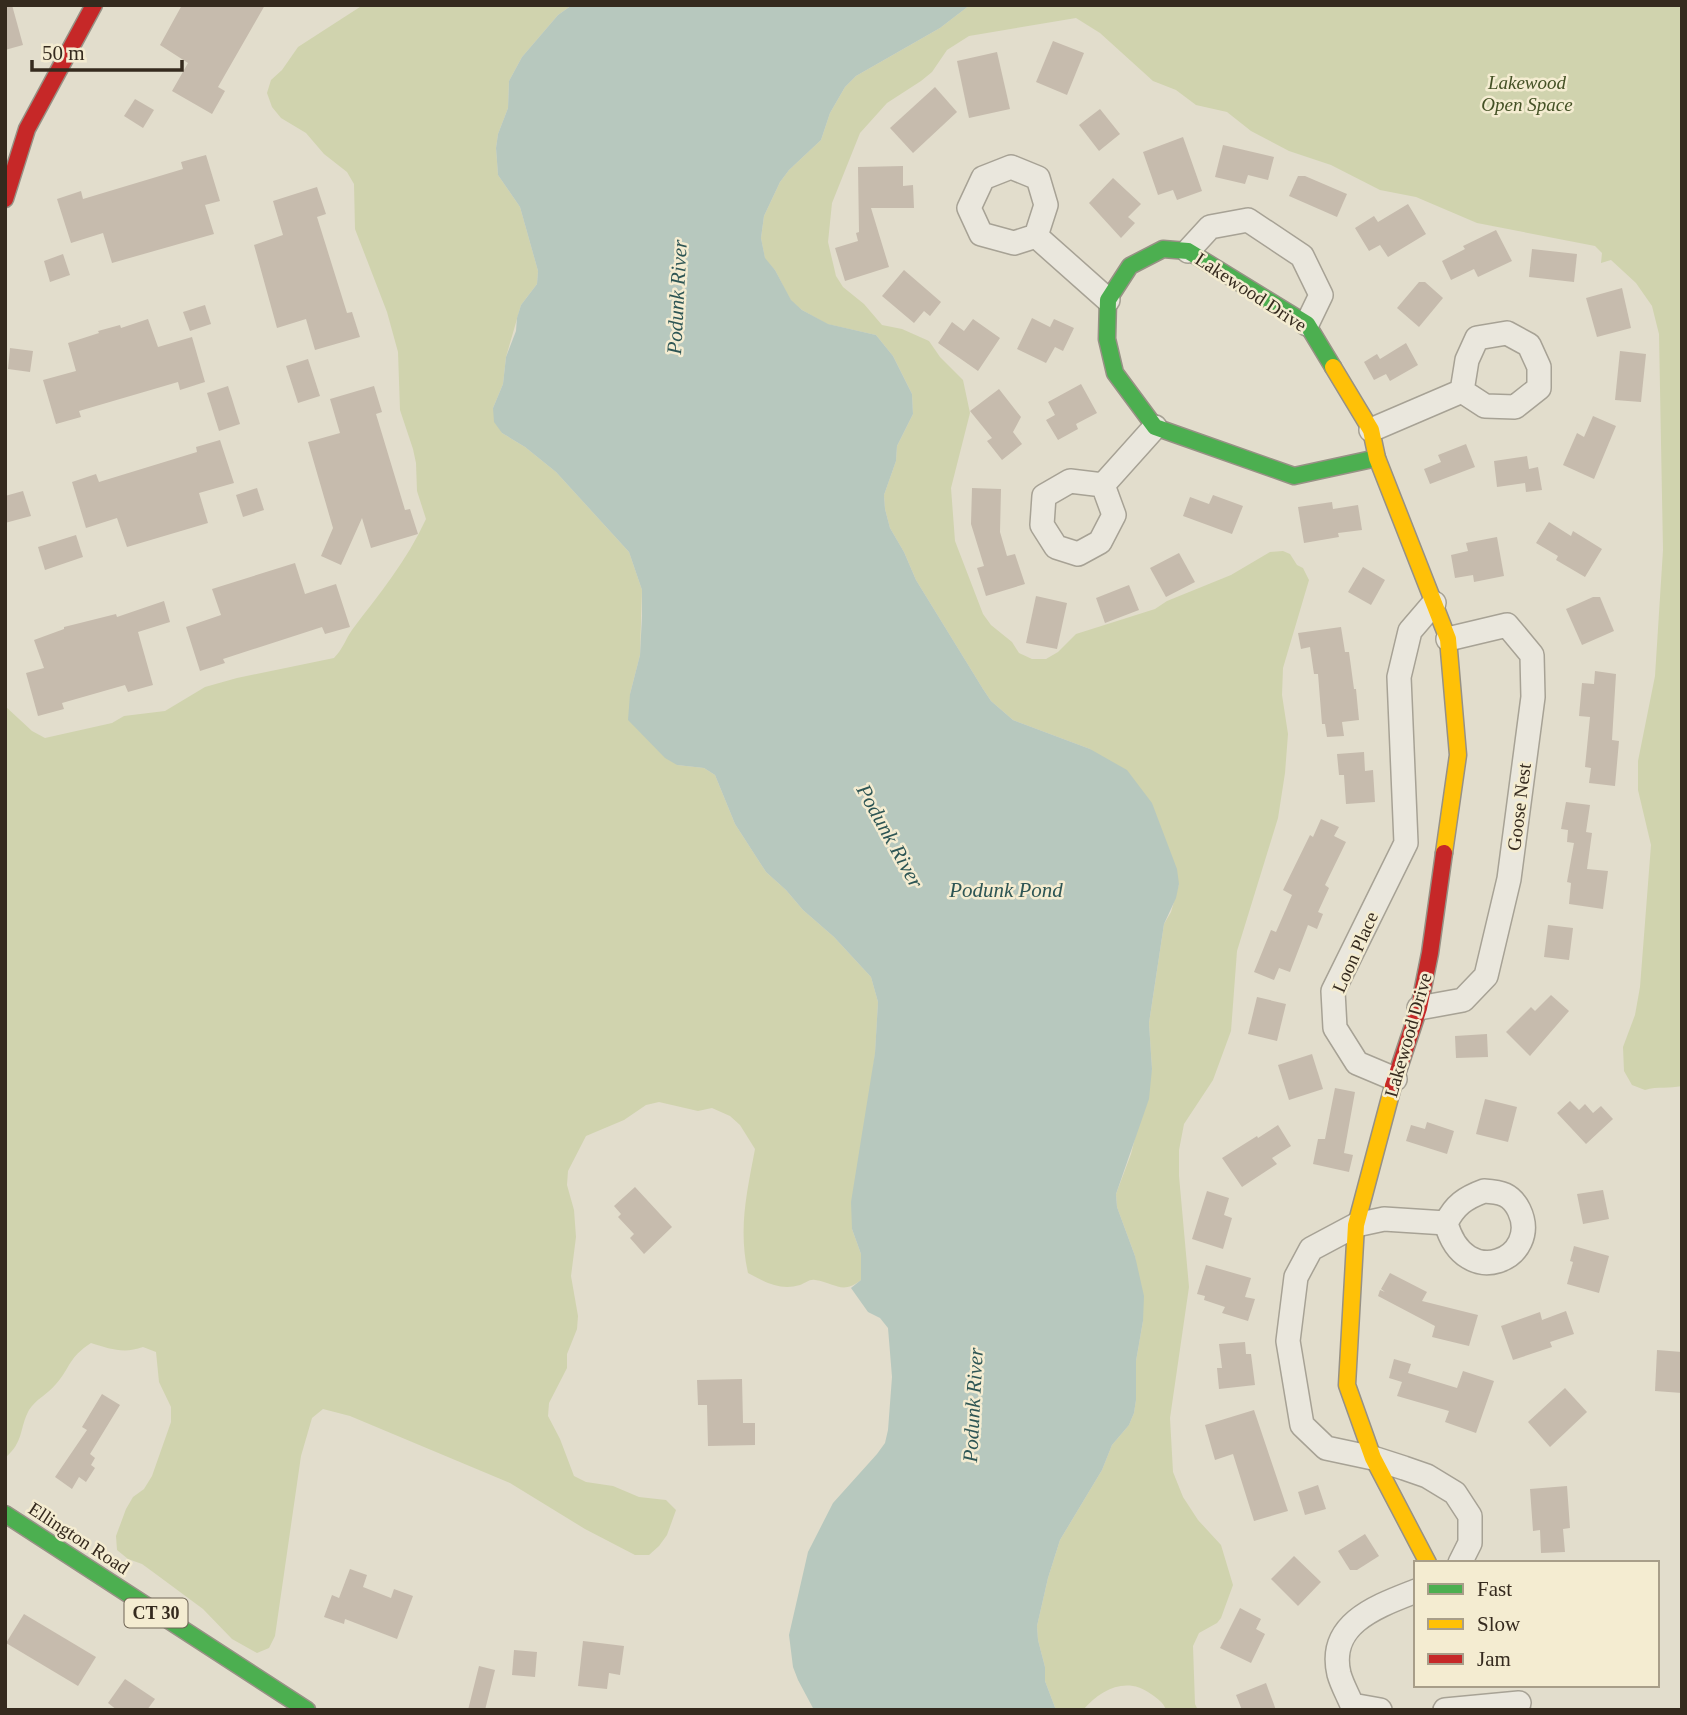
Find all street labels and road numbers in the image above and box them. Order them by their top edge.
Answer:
street label: Lakewood Drive [1192,248,1310,336]
street label: Goose Nest [1503,761,1535,852]
street label: Loon Place [1328,908,1382,996]
street label: Lakewood Drive [1380,970,1436,1100]
street label: Ellington Road [25,1498,134,1579]
road number: CT 30 [124,1598,188,1628]

